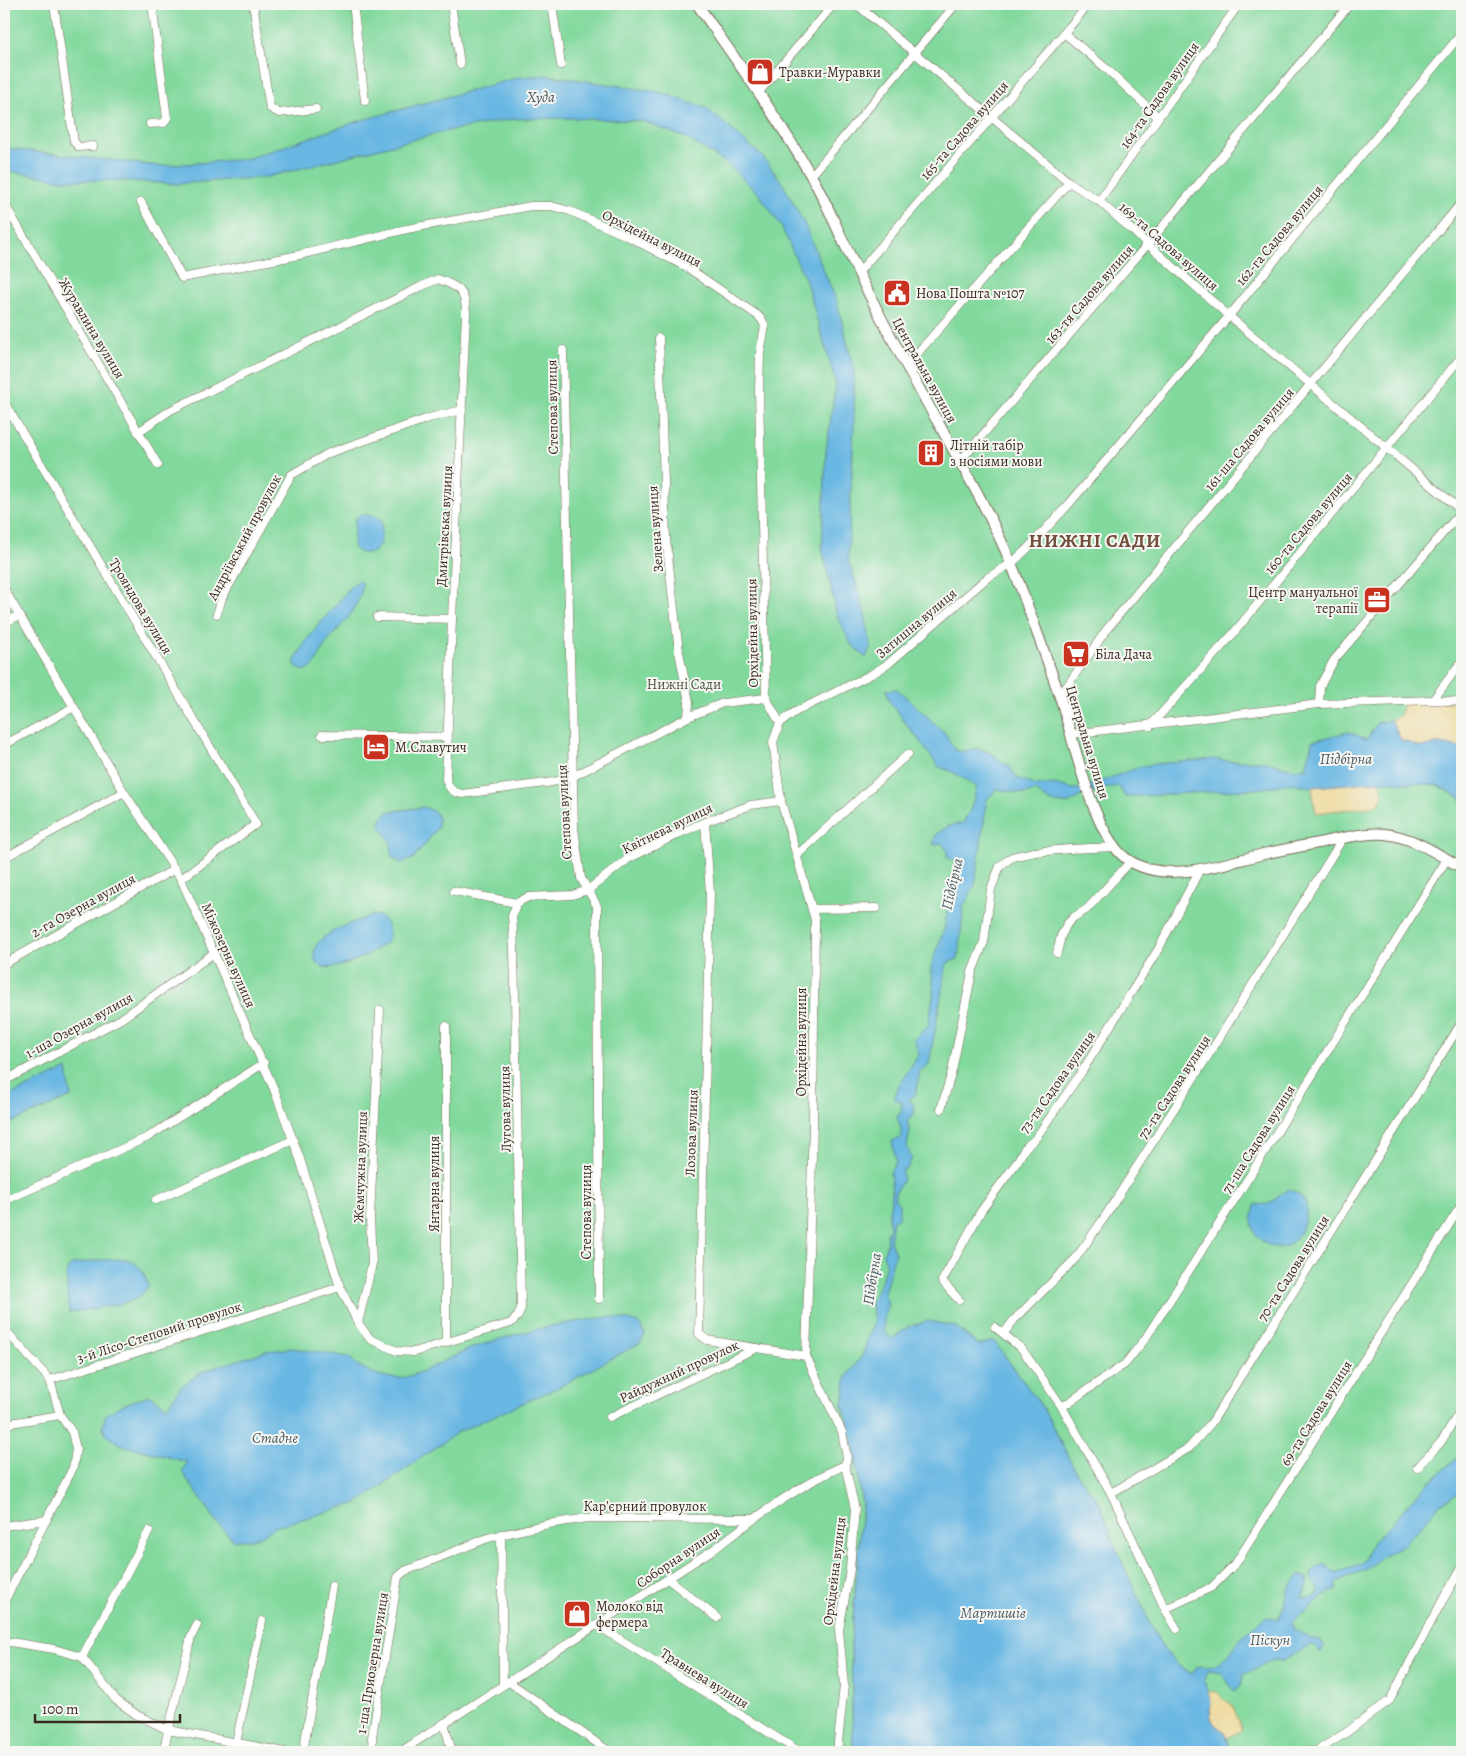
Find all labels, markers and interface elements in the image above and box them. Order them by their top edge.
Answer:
street label: 164-та Садова вулиця [1115,38,1203,152]
shop icon: Травки-Муравки [745,57,775,87]
place label: Травки-Муравки [779,63,881,82]
street label: 165-та Садова вулиця [916,76,1013,184]
water label: Худа [526,87,555,107]
street label: 162-га Садова вулиця [1232,181,1327,290]
street label: 169-та Садова вулиця [1115,198,1223,295]
street label: Орхідейна вулиця [599,205,705,272]
street label: 163-тя Садова вулиця [1041,240,1138,348]
street label: Журавлина вулиця [54,274,129,382]
public building icon: Нова Пошта №107 [882,278,912,308]
place label: Нова Пошта №107 [916,284,1024,303]
street label: Центральна вулиця [888,314,962,427]
street label: Степова вулиця [542,359,563,455]
street label: 161-ша Садова вулиця [1200,383,1299,495]
place label: Літній табір з носіями мови [950,436,1042,471]
building icon: Літній табір з носіями мови [916,438,946,468]
street label: Дмитрівська вулиця [432,464,457,587]
street label: 160-та Садова вулиця [1260,468,1357,578]
street label: Андріївський провулок [203,471,286,604]
street label: Зелена вулиця [643,485,668,573]
district label: НИЖНІ САДИ [1029,528,1161,554]
street label: Трояндова вулиця [104,555,177,658]
street label: Орхідейна вулиця [742,578,763,688]
place label: Центр мануальної терапії [1248,583,1358,618]
street label: Затишна вулиця [872,584,961,663]
office icon: Центр мануальної терапії [1362,585,1392,615]
supermarket icon: Біла Дача [1061,639,1091,669]
place label: Біла Дача [1095,645,1153,664]
park label: Нижні Сади [647,675,721,694]
street label: Центральна вулиця [1061,683,1114,801]
hotel icon: М.Славутич [361,732,391,762]
place label: М.Славутич [395,738,467,757]
water label: Підбірна [1320,749,1372,769]
street label: Степова вулиця [553,764,576,860]
street label: Квітнева вулиця [619,798,716,859]
water label: Підбірна [936,856,968,912]
street label: 2-га Озерна вулиця [28,869,139,942]
street label: Міжозерна вулиця [197,900,260,1011]
street label: Орхідейна вулиця [792,987,811,1097]
street label: 1-ша Озерна вулиця [22,988,137,1063]
street label: 73-тя Садова вулиця [1015,1027,1100,1137]
street label: 72-га Садова вулиця [1134,1031,1215,1143]
street label: Лугова вулиця [495,1065,516,1152]
street label: 71-ша Садова вулиця [1217,1081,1300,1197]
street label: Лозова вулиця [680,1089,703,1177]
street label: Жемчужна вулиця [349,1111,372,1223]
street label: Янтарна вулиця [425,1135,444,1232]
street label: Степова вулиця [577,1164,596,1259]
street label: 70-та Садова вулиця [1253,1211,1334,1325]
water label: Підбірна [858,1252,886,1306]
street label: 3-й Лісо-Степовий провулок [74,1297,244,1368]
street label: Райдужний провулок [616,1335,742,1408]
street label: 69-та Садова вулиця [1276,1357,1357,1470]
water label: Стадне [252,1428,298,1448]
street label: Карʼєрний провулок [584,1497,706,1516]
street label: Орхідейна вулиця [818,1516,851,1626]
street label: Соборна вулиця [633,1522,724,1593]
street label: 1-ша Приозерна вулиця [352,1591,393,1735]
place label: Молоко від фермера [596,1597,663,1632]
shop icon: Молоко від фермера [562,1599,592,1629]
water label: Мартишів [960,1603,1026,1623]
water label: Піскун [1250,1630,1290,1650]
street label: Травнева вулиця [657,1644,753,1713]
scale bar [35,1691,180,1723]
text: 100 m [42,1699,79,1719]

